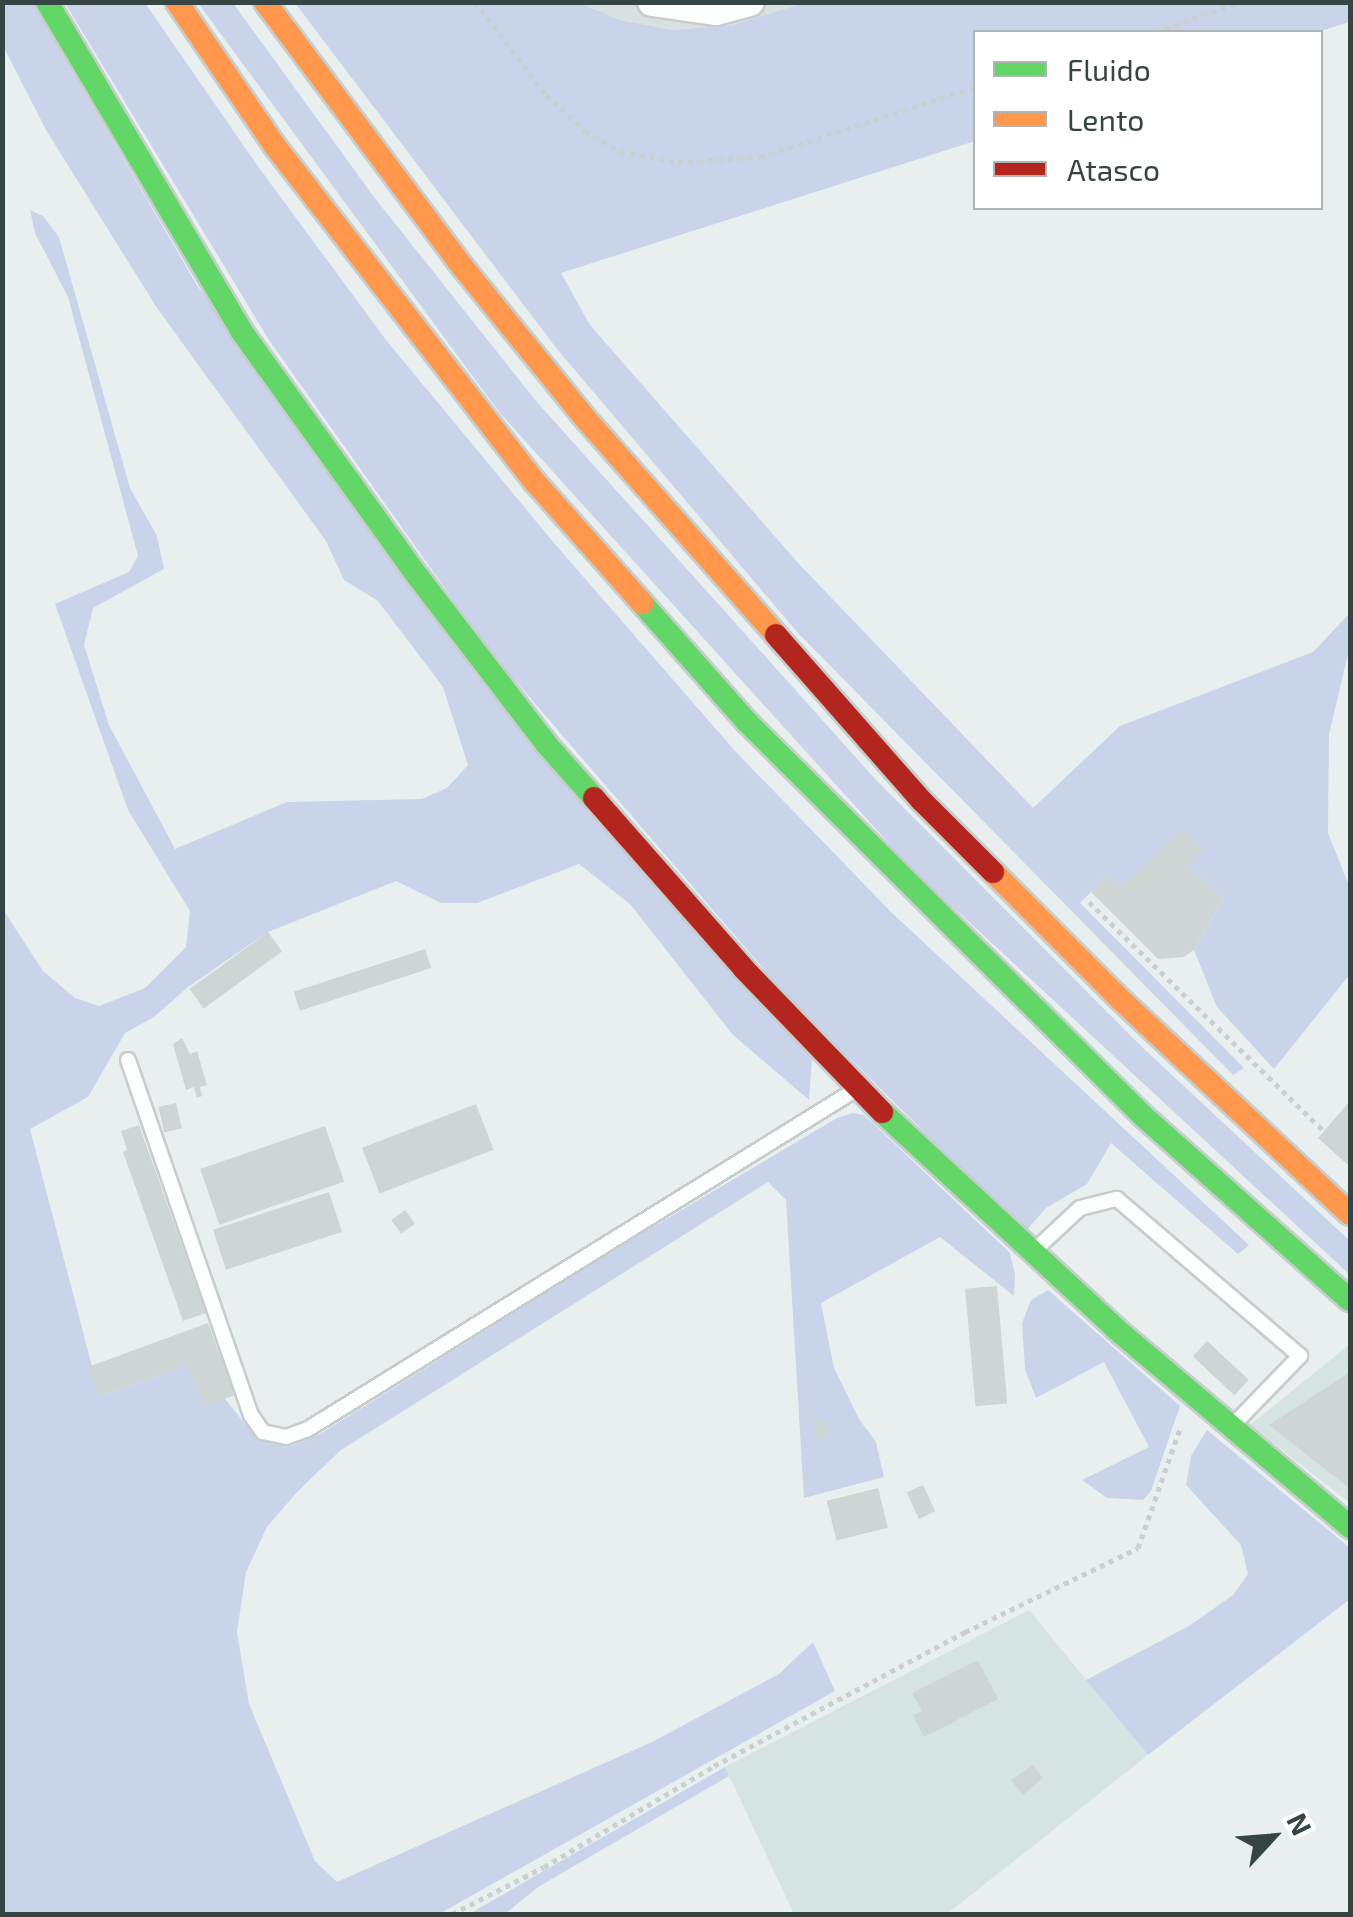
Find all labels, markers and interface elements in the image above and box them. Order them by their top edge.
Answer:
legend [973,30,1323,210]
text: Fluido [1067,51,1151,87]
text: Lento [1067,101,1144,137]
text: Atasco [1067,151,1160,187]
north arrow [1223,1787,1323,1887]
text: N [1280,1807,1320,1840]

